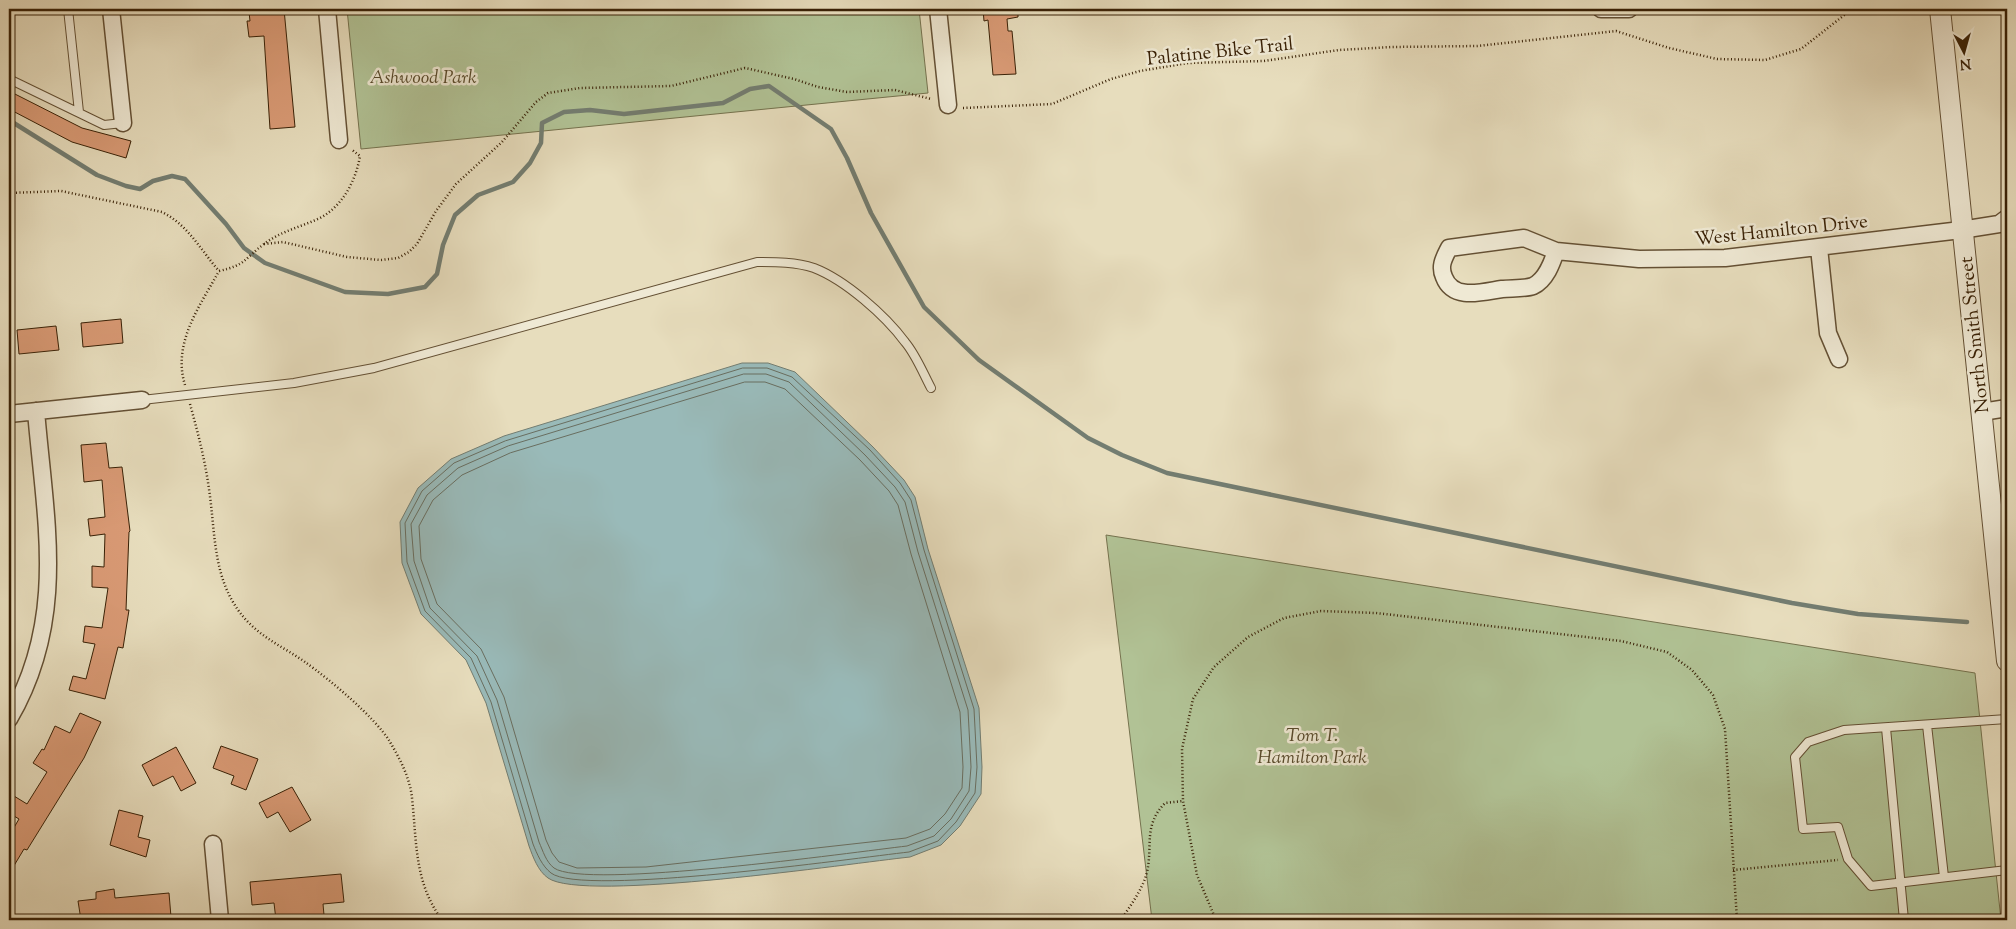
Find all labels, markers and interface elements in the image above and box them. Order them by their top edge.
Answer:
north arrow [1938,28,1988,78]
street label: Palatine Bike Trail [1146,31,1295,74]
text: N [1959,52,1972,73]
park label: Ashwood Park [370,65,477,92]
street label: West Hamilton Drive [1693,209,1869,254]
street label: North Smith Street [1954,255,1997,414]
park label: Tom T. Hamilton Park [1257,723,1367,772]

